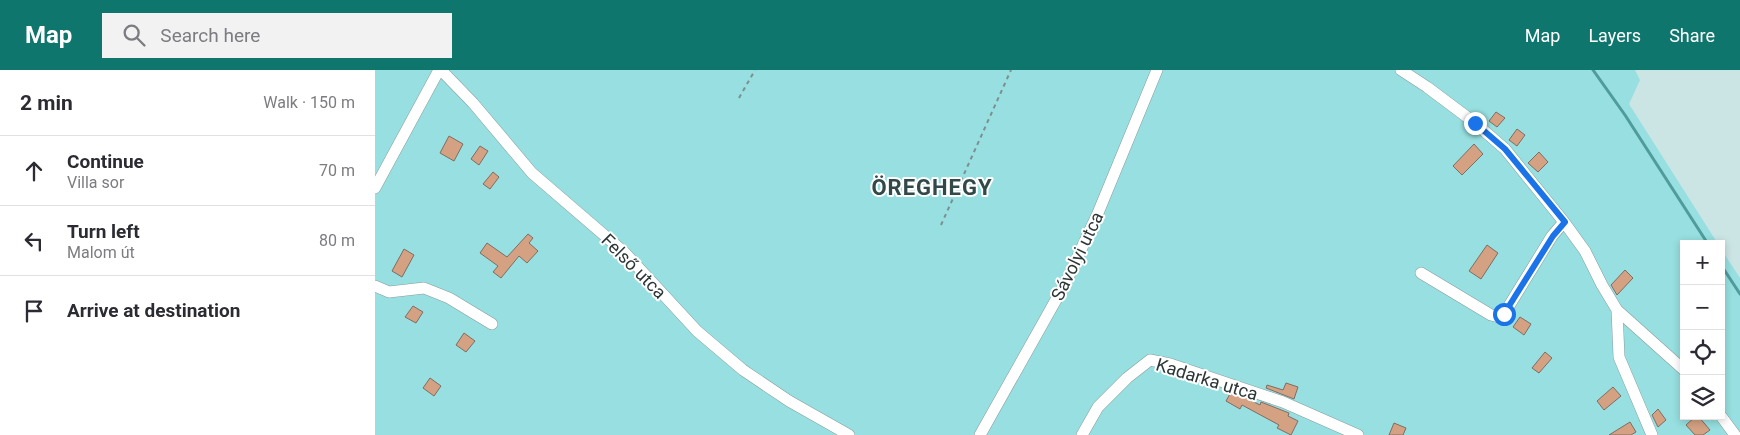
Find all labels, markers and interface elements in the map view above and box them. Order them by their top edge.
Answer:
search box [102,13,452,58]
text: Map [25,21,72,49]
icon: search [120,21,148,49]
text: Search here [160,24,260,47]
text: Map [1525,25,1560,46]
text: Layers [1588,25,1641,46]
text: Share [1669,25,1715,46]
text: 2 min [20,91,73,115]
text: Walk · 150 m [263,93,355,112]
route end [1464,112,1487,135]
text: Continue [67,150,144,173]
icon: ahead [20,157,48,185]
text: 70 m [319,161,355,180]
text: Villa sor [67,173,124,192]
district label: ÖREGHEGY [871,175,993,200]
street label: Sávolyi utca [1047,208,1107,304]
text: Turn left [67,220,140,243]
icon: left [20,227,48,255]
street label: Felső utca [597,229,671,303]
text: 80 m [319,231,355,250]
map controls [1680,240,1725,420]
button: + [1680,240,1725,285]
text: Malom út [67,243,135,262]
button: − [1680,285,1725,330]
icon: arrive [20,297,48,325]
text: Arrive at destination [67,299,240,322]
route start [1493,303,1516,326]
button: locate [1680,330,1725,375]
street label: Kadarka utca [1153,354,1261,404]
button: layers [1680,375,1725,420]

